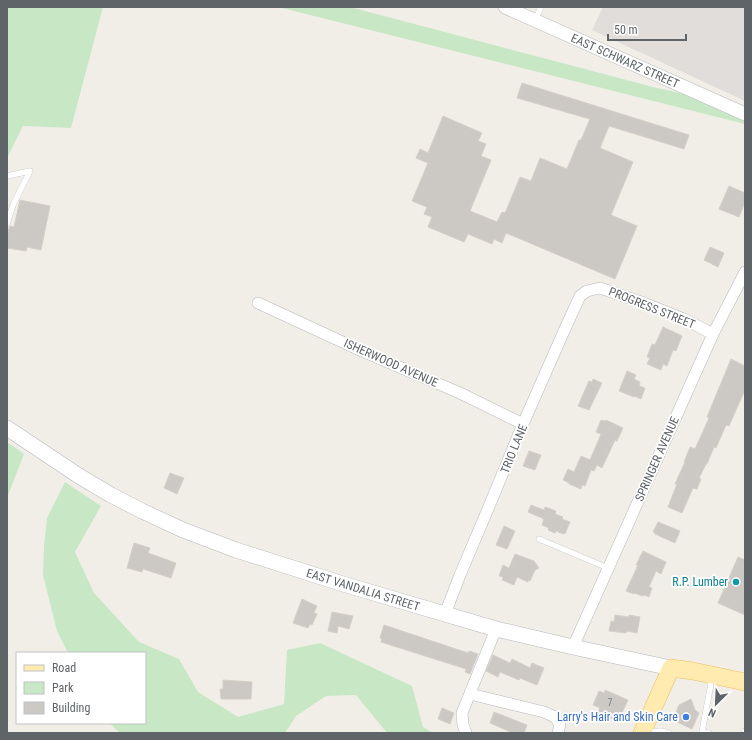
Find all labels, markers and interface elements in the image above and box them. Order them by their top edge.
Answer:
scale bar [608,16,686,42]
text: 50 m [614,23,638,37]
street label: EAST SCHWARZ STREET [569,31,681,91]
street label: PROGRESS STREET [607,284,697,332]
street label: ISHERWOOD AVENUE [342,336,440,390]
street label: SPRINGER AVENUE [632,415,682,503]
street label: TRIO LANE [498,422,530,476]
street label: EAST VANDALIA STREET [305,566,421,614]
place label: R.P. Lumber [672,575,728,589]
marker: R.P. Lumber [731,577,741,587]
legend [16,652,146,724]
text: Road [52,661,76,675]
text: Park [52,681,74,695]
north arrow [696,684,736,724]
house number: 7 [608,697,613,708]
text: Building [52,701,90,715]
text: N [706,705,718,720]
place label: Larry's Hair and Skin Care [557,710,678,724]
marker: Larry's Hair and Skin Care [681,712,691,722]

